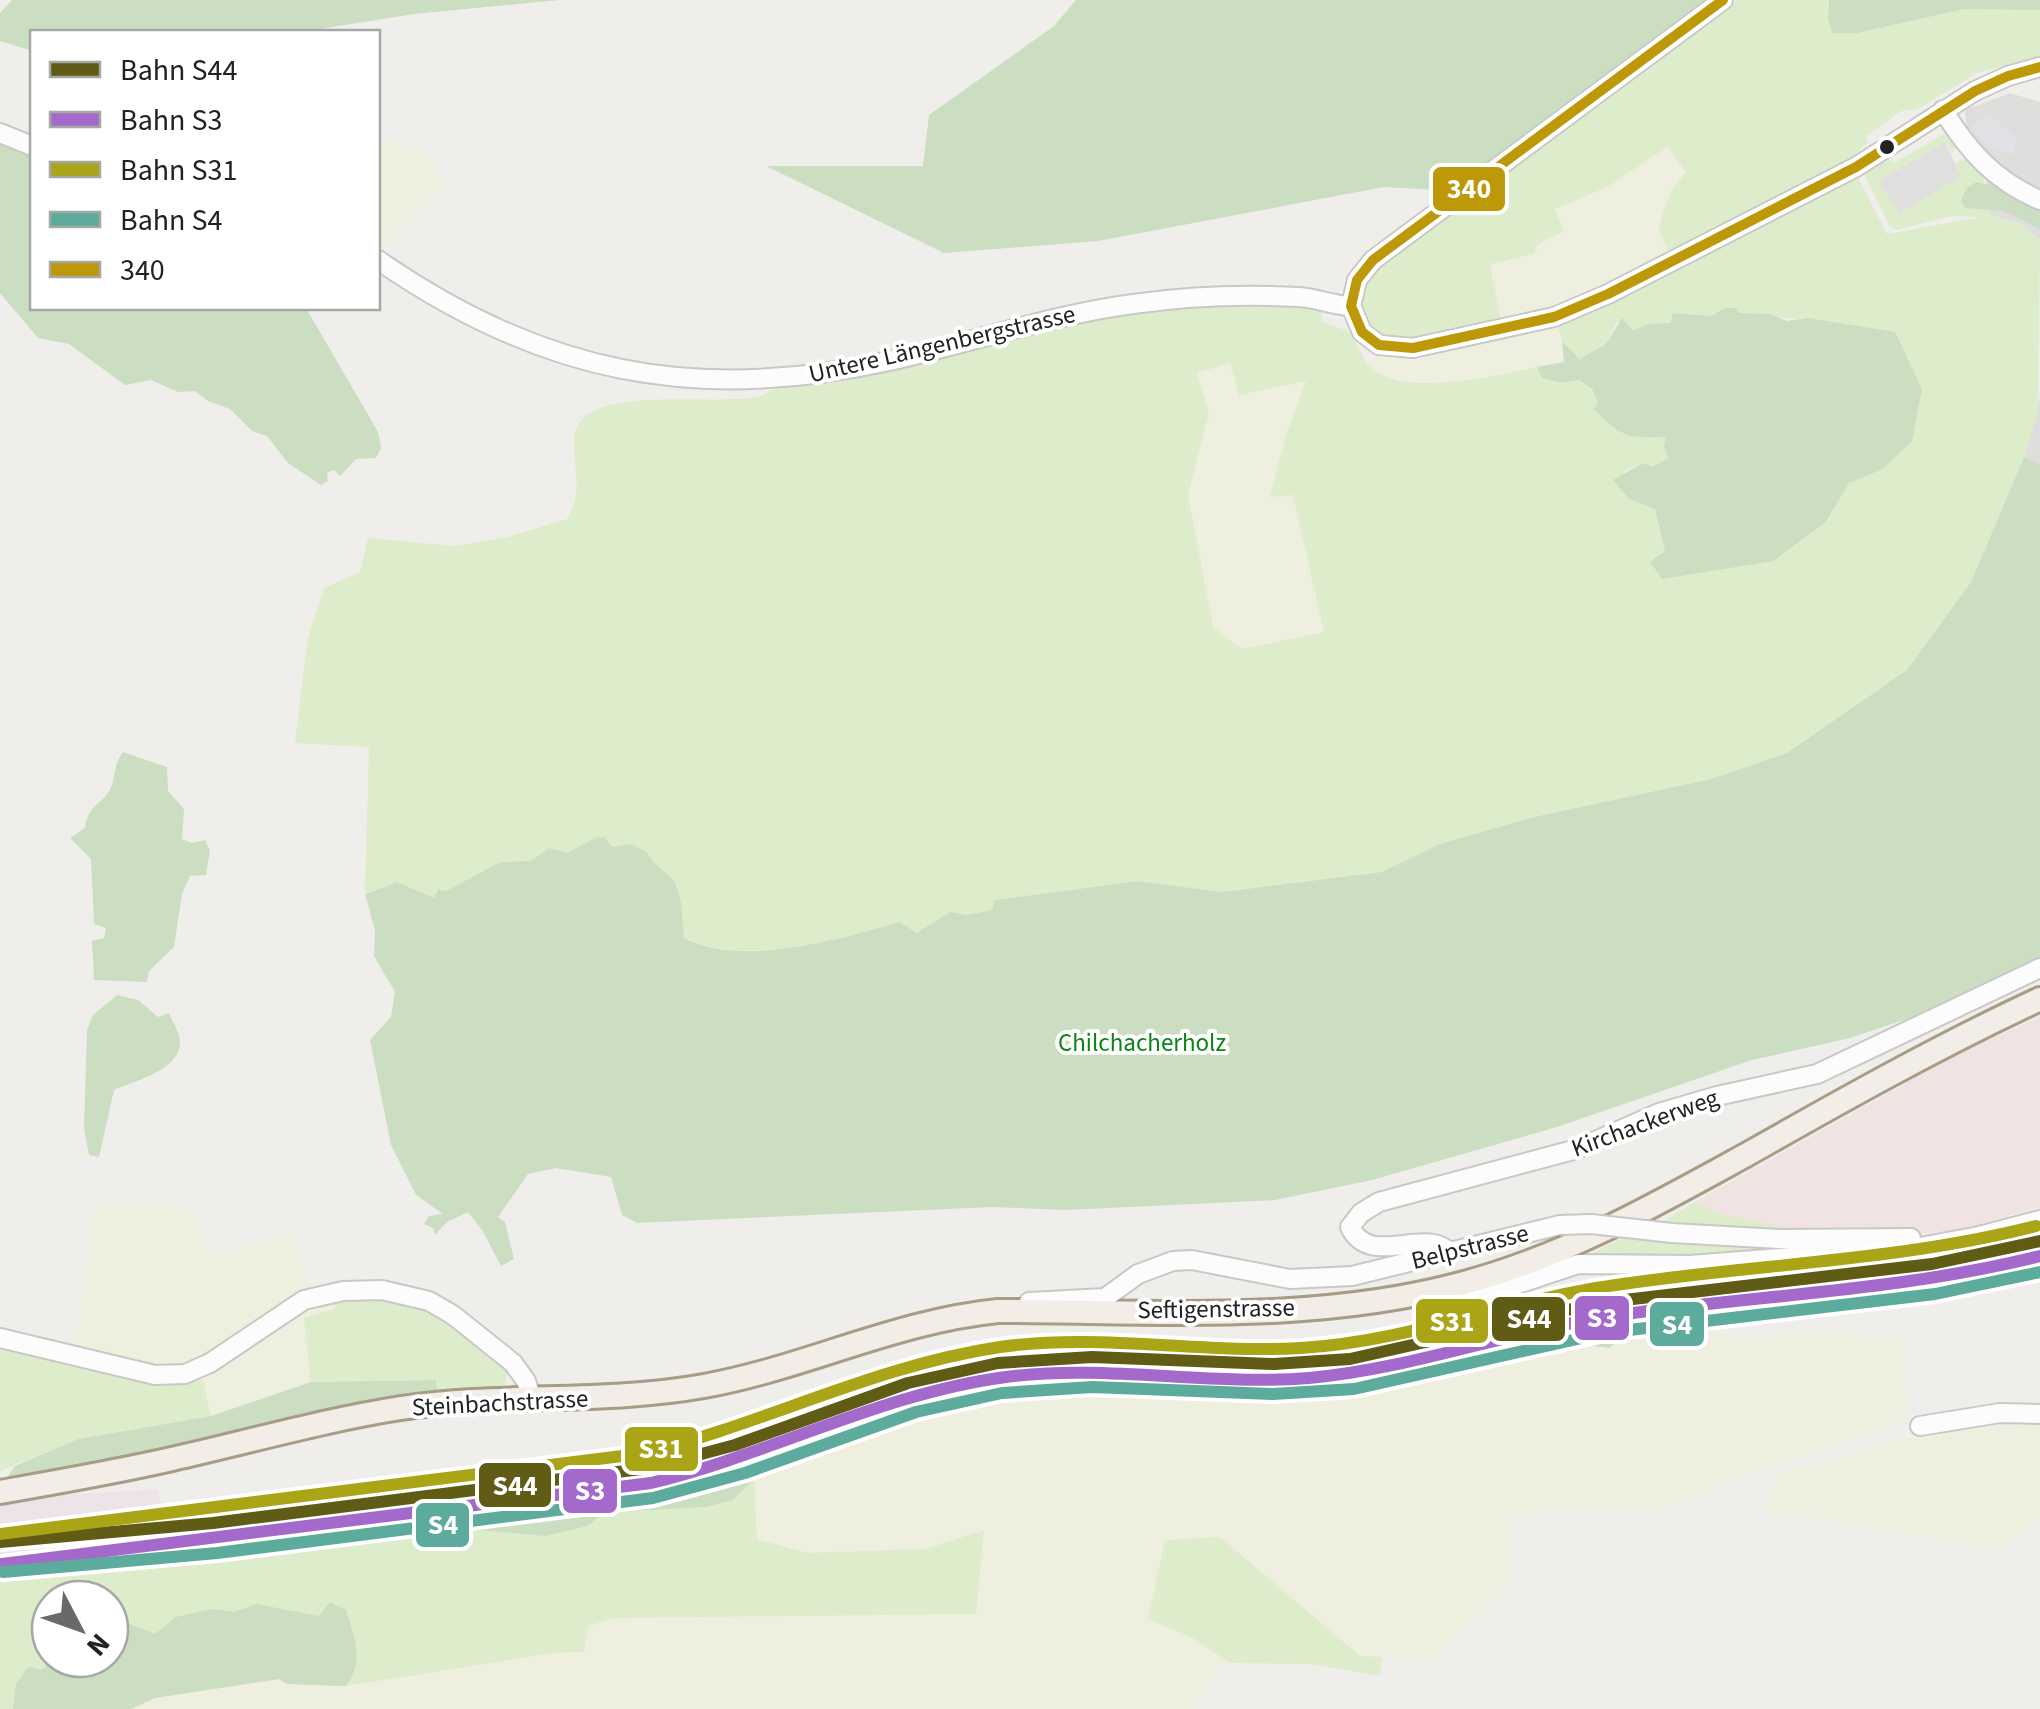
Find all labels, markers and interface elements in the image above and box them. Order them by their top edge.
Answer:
legend [30,30,380,310]
text: Bahn S44 [120,49,237,92]
text: Bahn S3 [120,99,222,142]
unlabelled marker [1877,137,1897,157]
text: Bahn S31 [120,149,237,192]
line badge: 340 [1431,165,1507,213]
text: 340 [1447,169,1491,209]
text: Bahn S4 [120,199,223,242]
text: 340 [120,249,165,292]
street label: Untere Längenbergstrasse [805,296,1079,392]
park label: Chilchacherholz [1058,1025,1226,1061]
street label: Kirchackerweg [1566,1080,1724,1166]
street label: Belpstrasse [1408,1215,1532,1279]
street label: Seftigenstrasse [1137,1290,1295,1328]
line badge: S3 [1573,1294,1631,1342]
line badge: S44 [1490,1295,1567,1343]
line badge: S31 [1414,1297,1490,1345]
text: S3 [1587,1298,1617,1338]
text: S44 [1506,1299,1552,1339]
line badge: S4 [1648,1300,1706,1348]
text: S31 [1429,1302,1475,1342]
text: S4 [1662,1305,1692,1345]
street label: Steinbachstrasse [411,1380,589,1426]
line badge: S31 [623,1425,700,1473]
text: S31 [638,1429,684,1469]
line badge: S44 [477,1461,553,1509]
text: S44 [492,1466,538,1506]
line badge: S3 [561,1467,619,1515]
text: S3 [575,1471,605,1511]
line badge: S4 [414,1501,471,1549]
text: S4 [428,1505,458,1545]
north arrow [30,1579,130,1679]
text: N [77,1625,119,1665]

